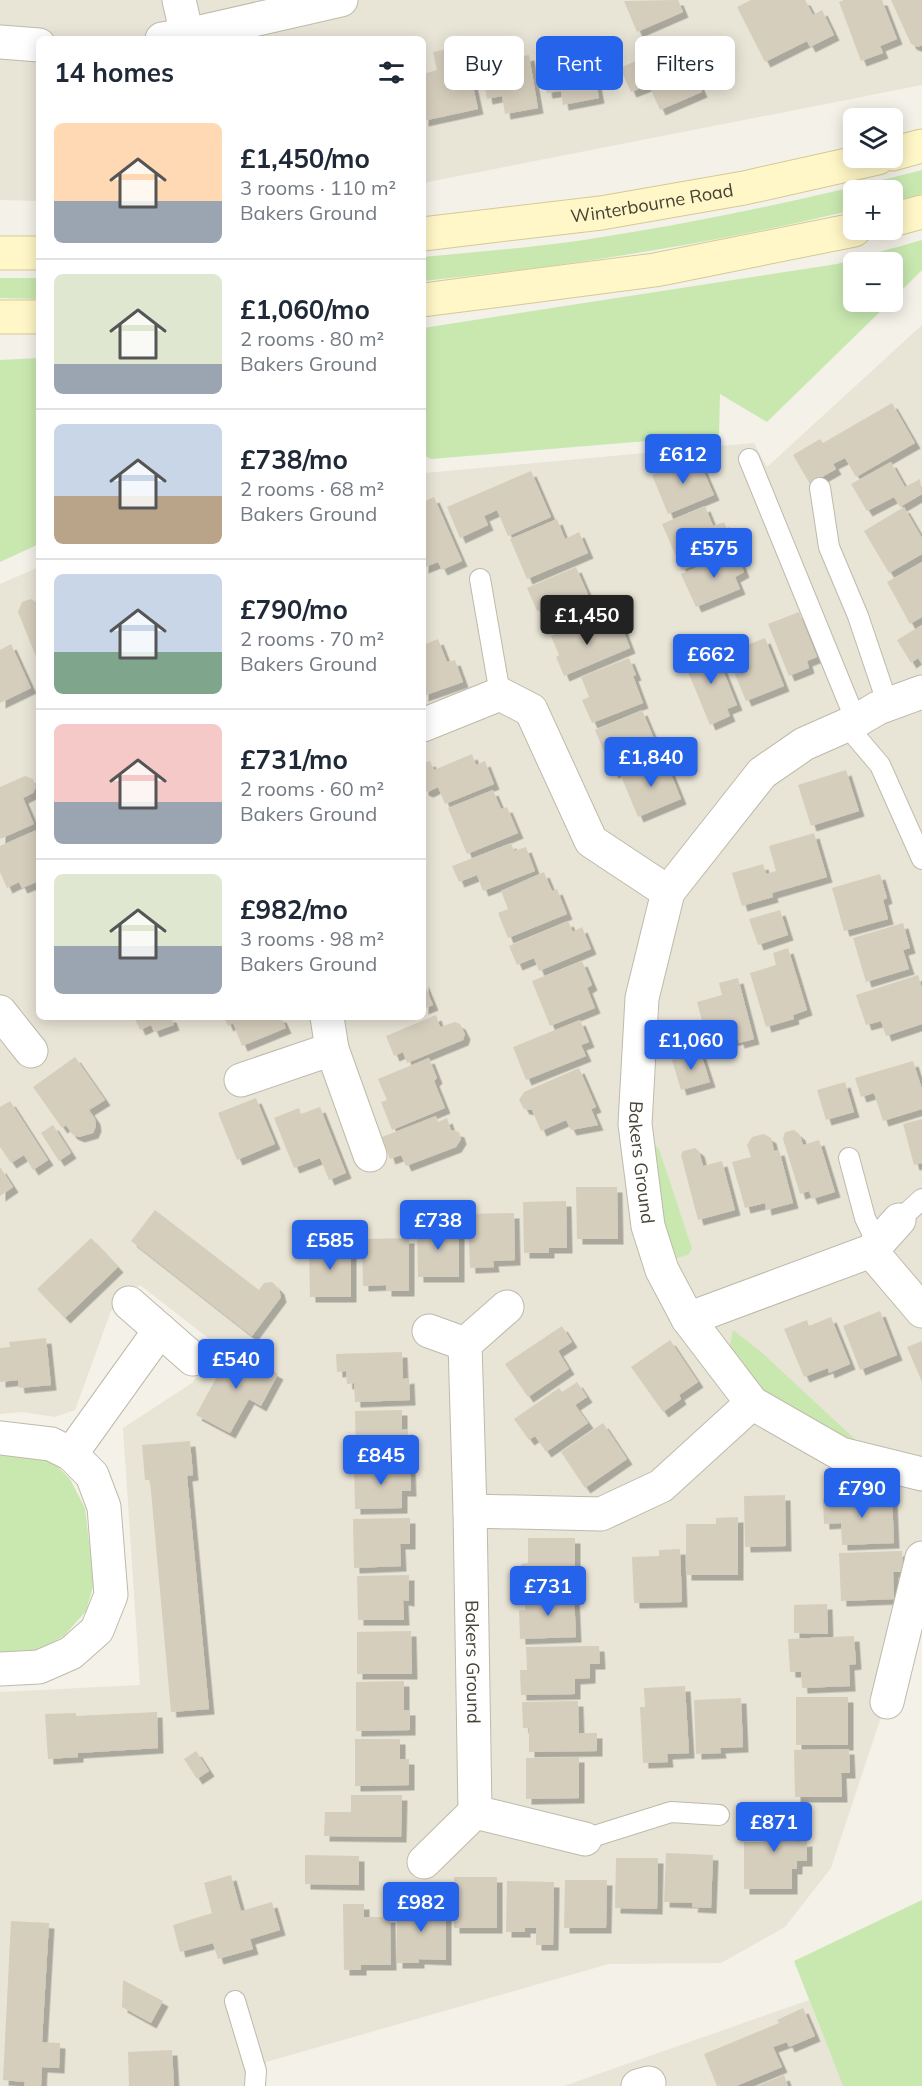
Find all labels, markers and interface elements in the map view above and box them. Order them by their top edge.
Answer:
chip: Buy [444,36,524,90]
chip: Rent [536,36,623,90]
chip: Filters [635,36,735,90]
text: 14 homes [54,56,174,89]
icon: filters [375,56,408,89]
map controls [843,108,903,312]
button: layers [843,108,903,168]
text: £1,450/mo [240,142,370,175]
icon: home [102,147,174,219]
text: 3 rooms · 110 m² [240,175,396,200]
street label: Winterbourne Road [569,178,735,228]
button: + [843,180,903,240]
text: Bakers Ground [240,200,377,225]
button: − [843,252,903,312]
text: £1,060/mo [240,293,370,326]
icon: home [102,298,174,370]
text: 2 rooms · 80 m² [240,326,384,351]
text: Bakers Ground [240,351,377,376]
pin: £612 [647,434,719,485]
text: £612 [659,441,707,466]
text: £738/mo [240,443,348,476]
icon: home [102,448,174,520]
text: 2 rooms · 68 m² [240,476,384,501]
text: Bakers Ground [240,501,377,526]
pin: £575 [678,528,750,579]
text: £575 [690,535,738,560]
text: £790/mo [240,593,348,626]
pin: £1,450 [538,595,636,646]
icon: home [102,598,174,670]
text: £1,450 [555,602,619,627]
text: 2 rooms · 70 m² [240,626,384,651]
pin: £662 [675,634,747,685]
text: £662 [687,641,735,666]
text: Bakers Ground [240,651,377,676]
pin: £1,840 [602,737,700,788]
text: £731/mo [240,743,348,776]
text: £1,840 [619,744,683,769]
icon: home [102,748,174,820]
text: 2 rooms · 60 m² [240,776,384,801]
text: Bakers Ground [240,801,377,826]
text: £982/mo [240,893,348,926]
icon: home [102,898,174,970]
text: 3 rooms · 98 m² [240,926,384,951]
text: Bakers Ground [240,951,377,976]
pin: £1,060 [642,1020,740,1071]
text: £1,060 [659,1027,723,1052]
street label: Bakers Ground [624,1100,660,1225]
pin: £738 [402,1200,474,1251]
text: £738 [414,1207,462,1232]
pin: £585 [294,1220,366,1271]
text: £585 [306,1227,354,1252]
pin: £540 [200,1339,272,1390]
text: £540 [212,1346,260,1371]
pin: £845 [345,1435,417,1486]
text: £845 [357,1442,405,1467]
pin: £790 [826,1468,898,1519]
text: £790 [838,1475,886,1500]
pin: £731 [512,1566,584,1617]
text: £731 [524,1573,572,1598]
street label: Bakers Ground [460,1600,486,1724]
pin: £871 [738,1802,810,1853]
text: £871 [750,1809,798,1834]
pin: £982 [385,1882,457,1933]
text: £982 [397,1889,445,1914]

